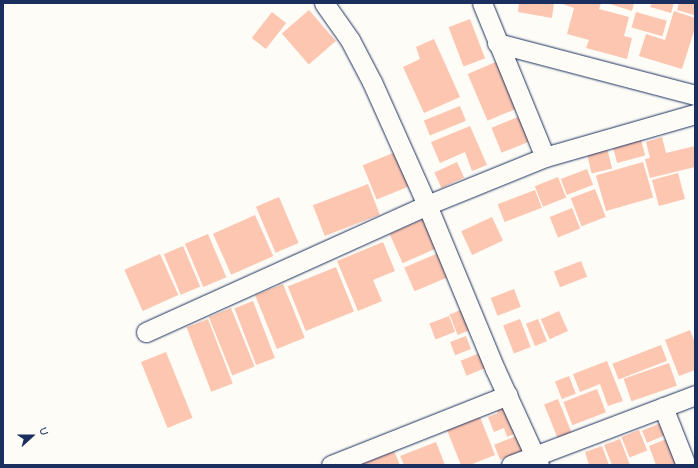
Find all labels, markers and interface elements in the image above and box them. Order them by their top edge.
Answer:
north arrow [12,416,52,456]
text: U [36,426,51,437]

